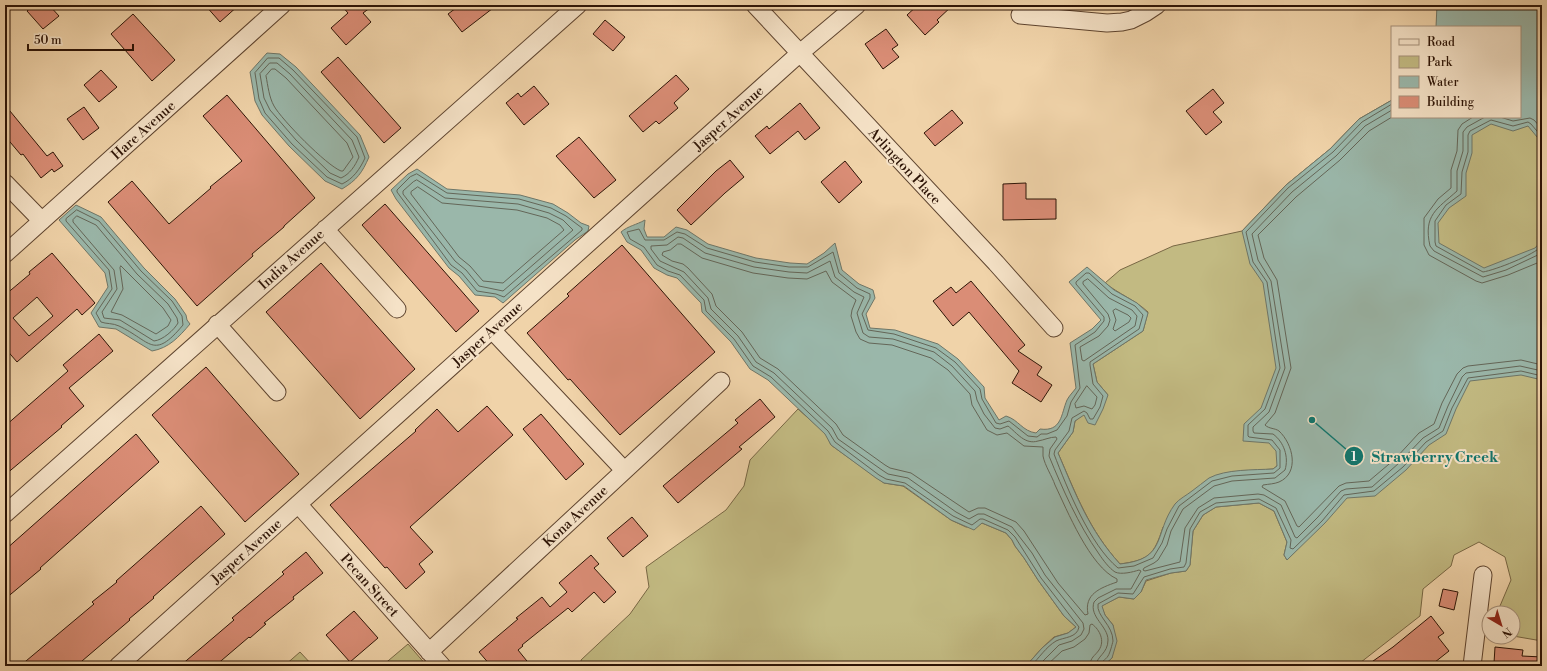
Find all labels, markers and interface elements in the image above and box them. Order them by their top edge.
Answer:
scale bar [28,26,133,52]
legend [1391,26,1521,118]
text: 50 m [34,33,62,48]
text: Road [1427,35,1455,50]
text: Park [1427,55,1453,70]
text: Water [1426,75,1459,90]
street label: Jasper Avenue [689,82,768,156]
text: Building [1426,95,1475,110]
street label: Hare Avenue [108,97,180,164]
street label: Arlington Place [863,124,944,209]
street label: India Avenue [255,226,328,294]
street label: Jasper Avenue [448,298,527,372]
callout: Strawberry Creek [1344,443,1507,470]
text: Strawberry Creek [1372,448,1499,467]
text: 1 [1351,450,1357,465]
street label: Kona Avenue [539,482,612,551]
street label: Jasper Avenue [207,515,286,589]
street label: Pecan Street [336,550,402,621]
north arrow [1481,605,1521,645]
text: N [1499,624,1514,640]

